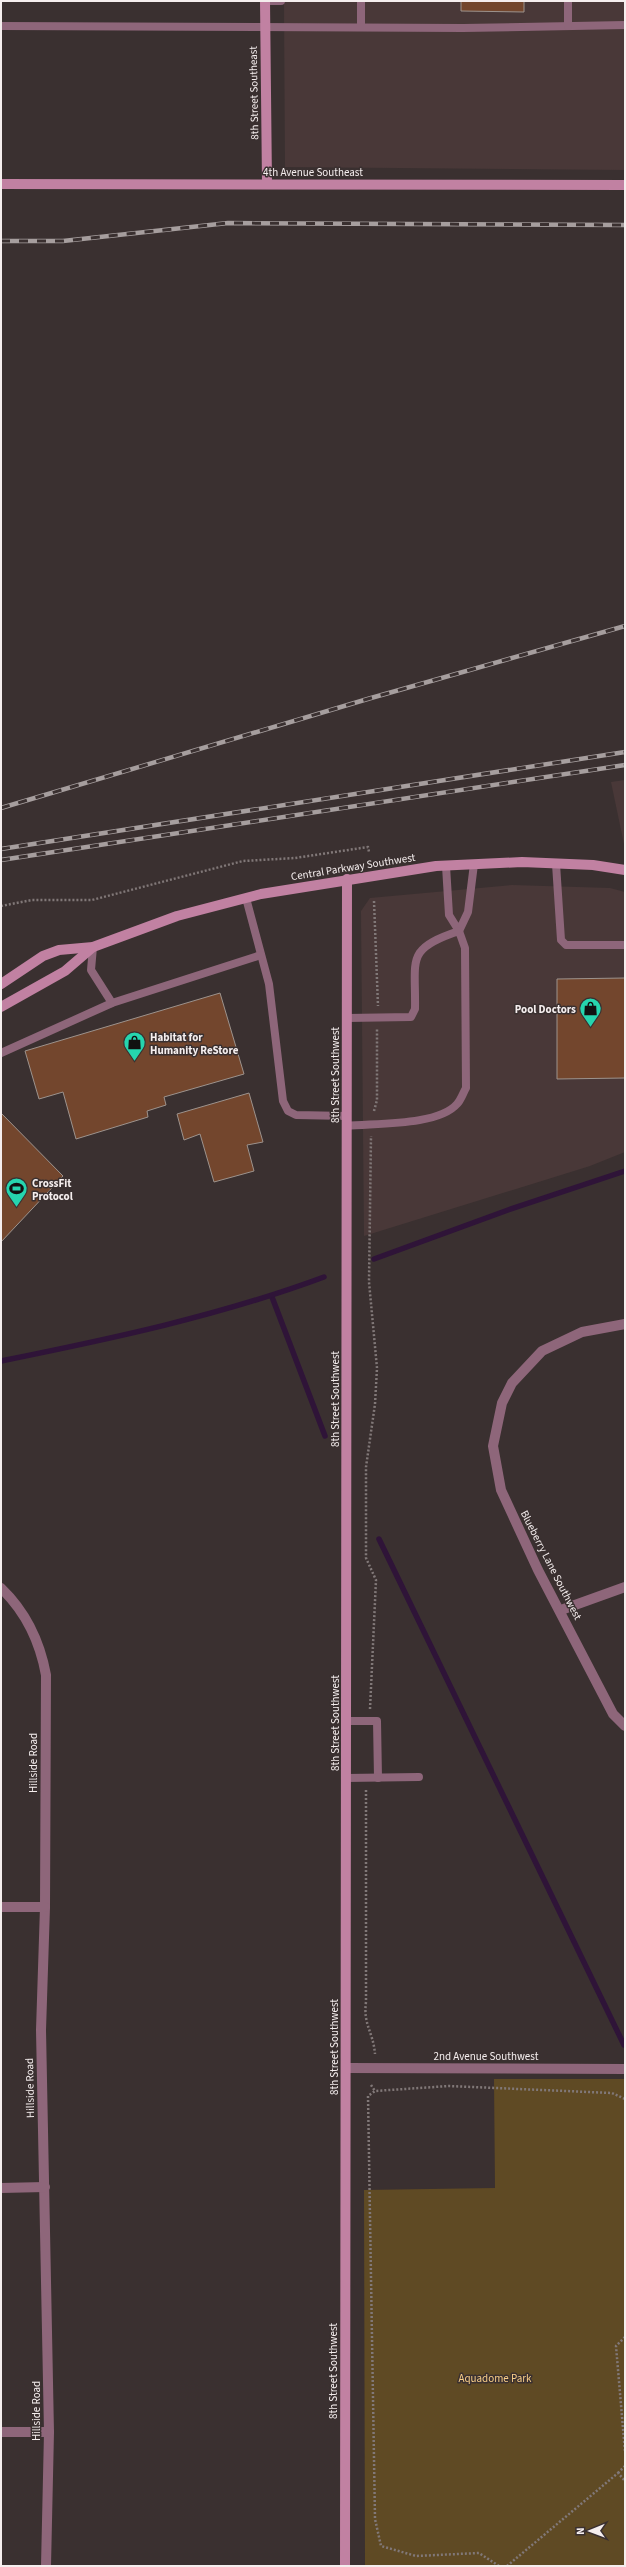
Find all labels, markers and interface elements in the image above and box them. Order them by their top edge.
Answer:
street label: 8th Street Southeast [246,46,262,140]
street label: 4th Avenue Southeast [263,165,363,180]
street label: Central Parkway Southwest [290,850,417,884]
shop icon: Pool Doctors [578,996,604,1029]
place label: Pool Doctors [515,1002,576,1017]
street label: 8th Street Southwest [328,1027,343,1123]
shop icon: Habitat for Humanity ReStore [122,1030,148,1063]
place label: Habitat for Humanity ReStore [150,1030,239,1058]
sports icon: CrossFit Protocol [4,1176,30,1209]
place label: CrossFit Protocol [32,1176,74,1204]
street label: 8th Street Southwest [328,1351,343,1447]
street label: Blueberry Lane Southwest [517,1508,585,1623]
street label: 8th Street Southwest [328,1675,343,1771]
street label: Hillside Road [26,1733,41,1793]
street label: 8th Street Southwest [327,1999,342,2095]
street label: 2nd Avenue Southwest [434,2049,539,2064]
street label: Hillside Road [22,2058,38,2118]
street label: 8th Street Southwest [326,2323,341,2419]
park label: Aquadome Park [458,2371,532,2386]
street label: Hillside Road [29,2381,44,2441]
north arrow [570,2511,610,2551]
text: N [573,2527,588,2535]

